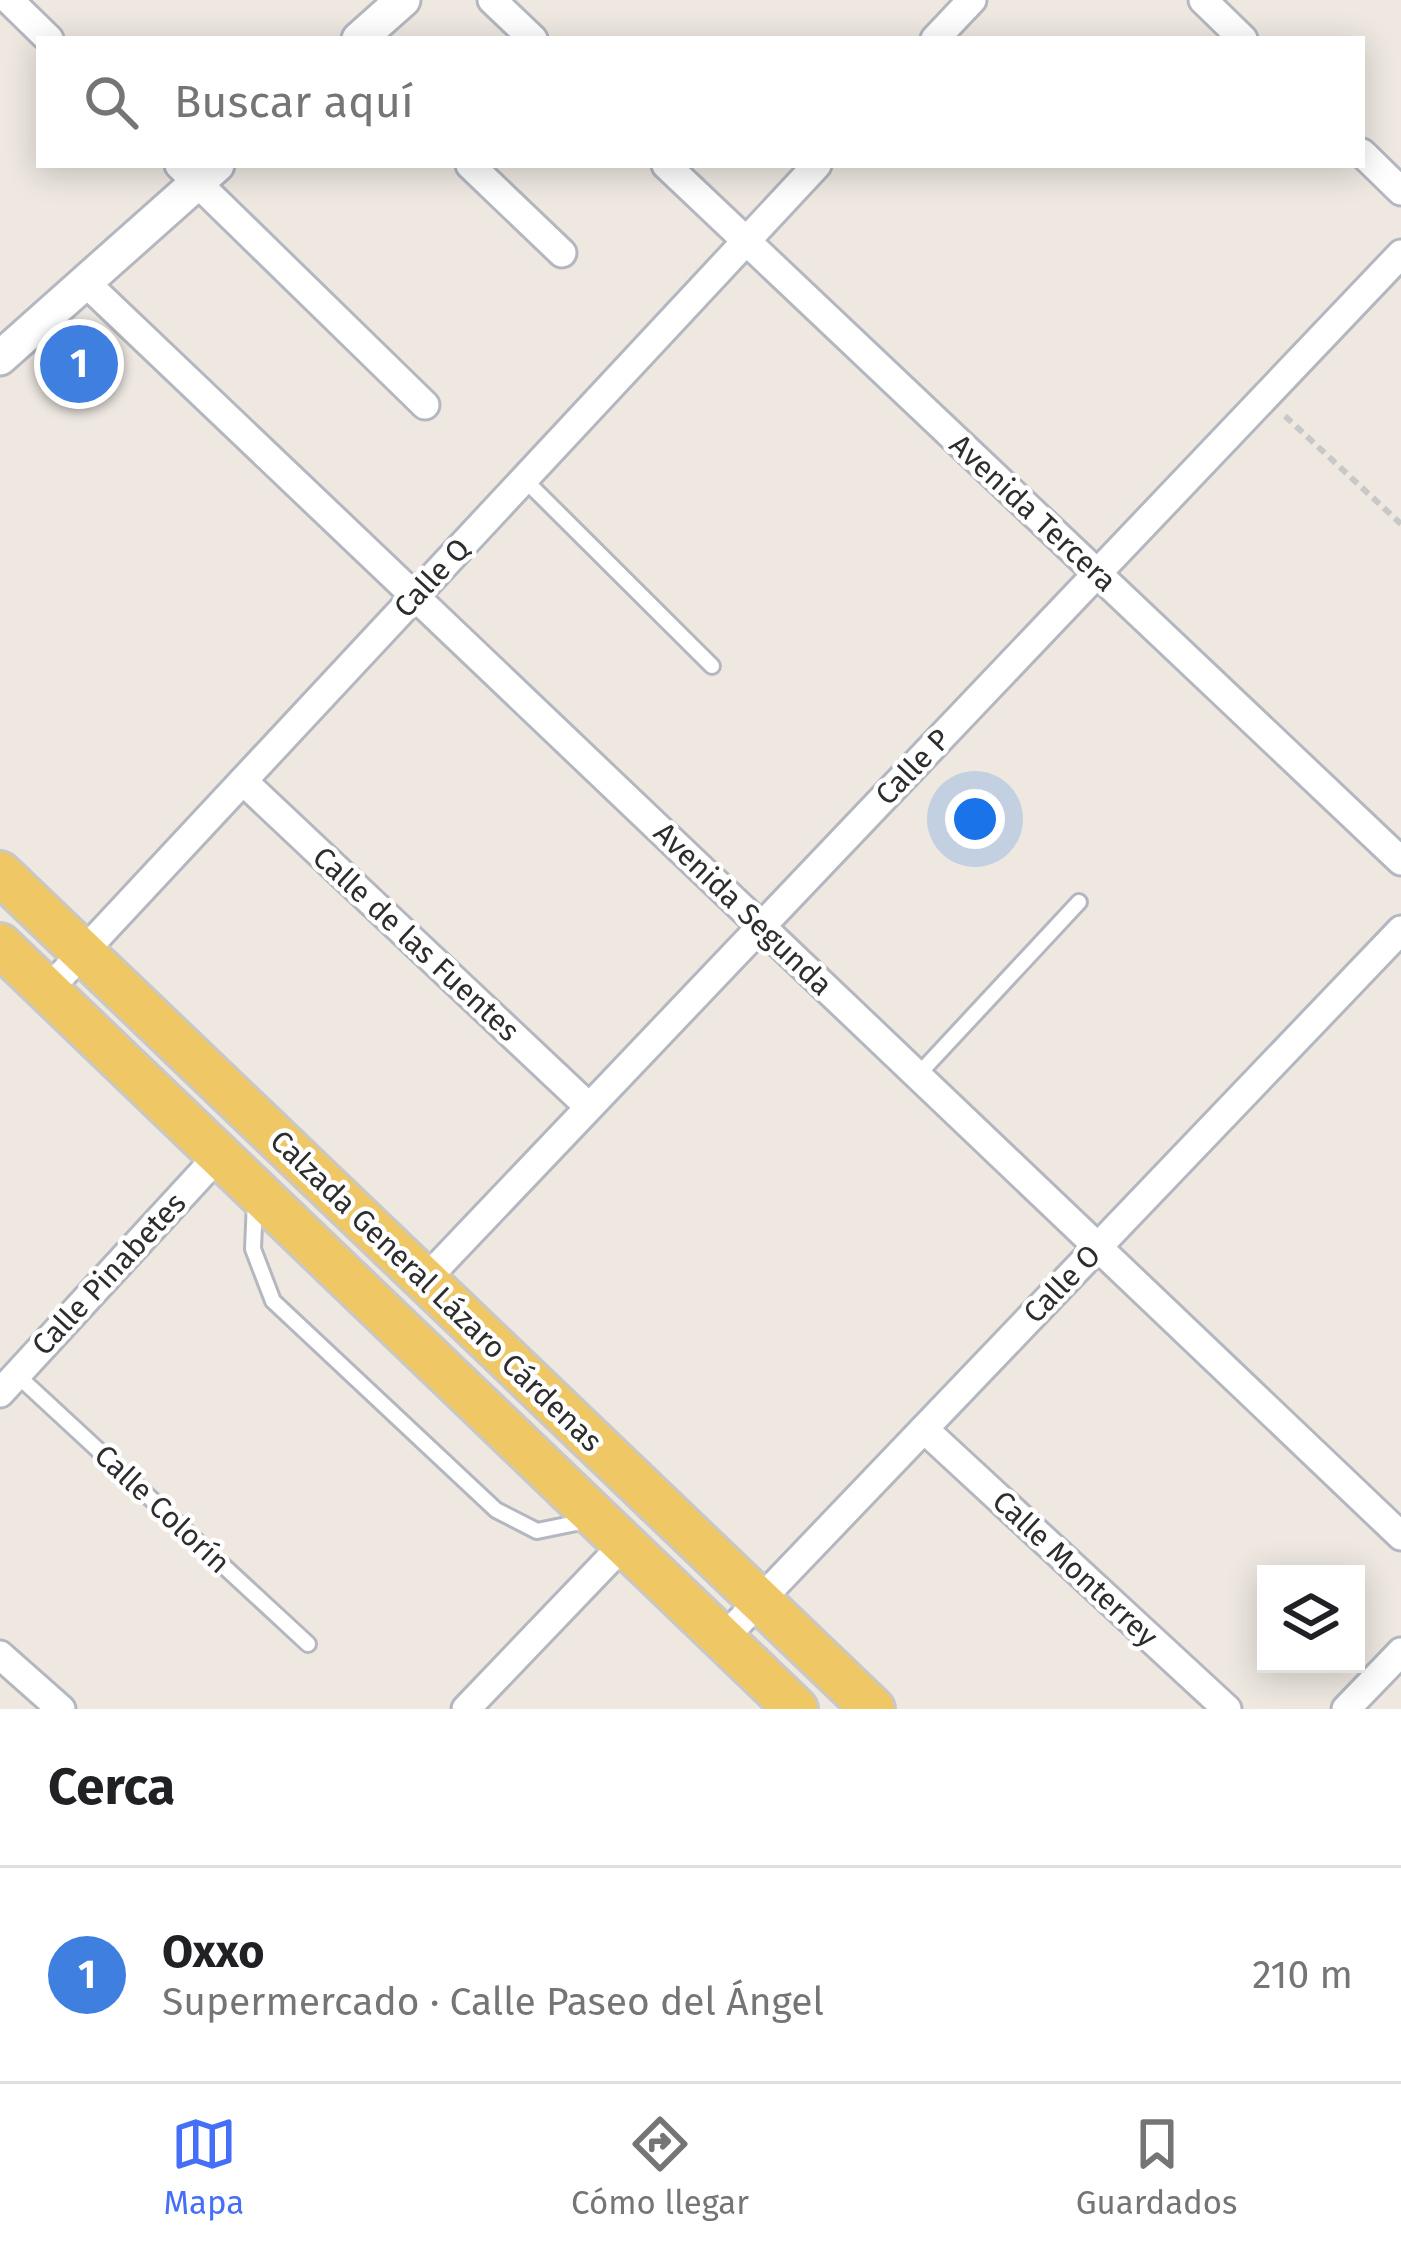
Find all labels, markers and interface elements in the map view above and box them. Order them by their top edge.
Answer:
search box [36,36,1365,168]
icon: search [78,69,144,135]
text: Buscar aquí [174,75,414,129]
pin: 1 [40,319,118,409]
street label: Avenida Tercera [942,427,1124,599]
street label: Calle Q [386,531,478,625]
street label: Calle P [868,722,958,812]
your location [945,789,1005,849]
street label: Avenida Segunda [646,815,840,1003]
street label: Calle de las Fuentes [305,839,527,1049]
street label: Calzada General Lázaro Cárdenas [263,1123,609,1459]
street label: Calle Pinabetes [25,1185,193,1363]
street label: Calle O [1016,1237,1108,1331]
street label: Calle Colorín [87,1437,237,1581]
street label: Calle Monterrey [985,1483,1165,1655]
map controls [1257,1565,1365,1673]
button: layers [1257,1565,1365,1673]
text: Cerca [48,1756,175,1818]
text: Oxxo [162,1925,264,1979]
text: 1 [78,1952,96,1998]
text: 210 m [1252,1952,1353,1998]
text: Supermercado · Calle Paseo del Ángel [162,1979,824,2025]
tab: Mapa [163,2111,244,2223]
tab: Cómo llegar [571,2111,749,2223]
tab: Guardados [1076,2111,1238,2223]

